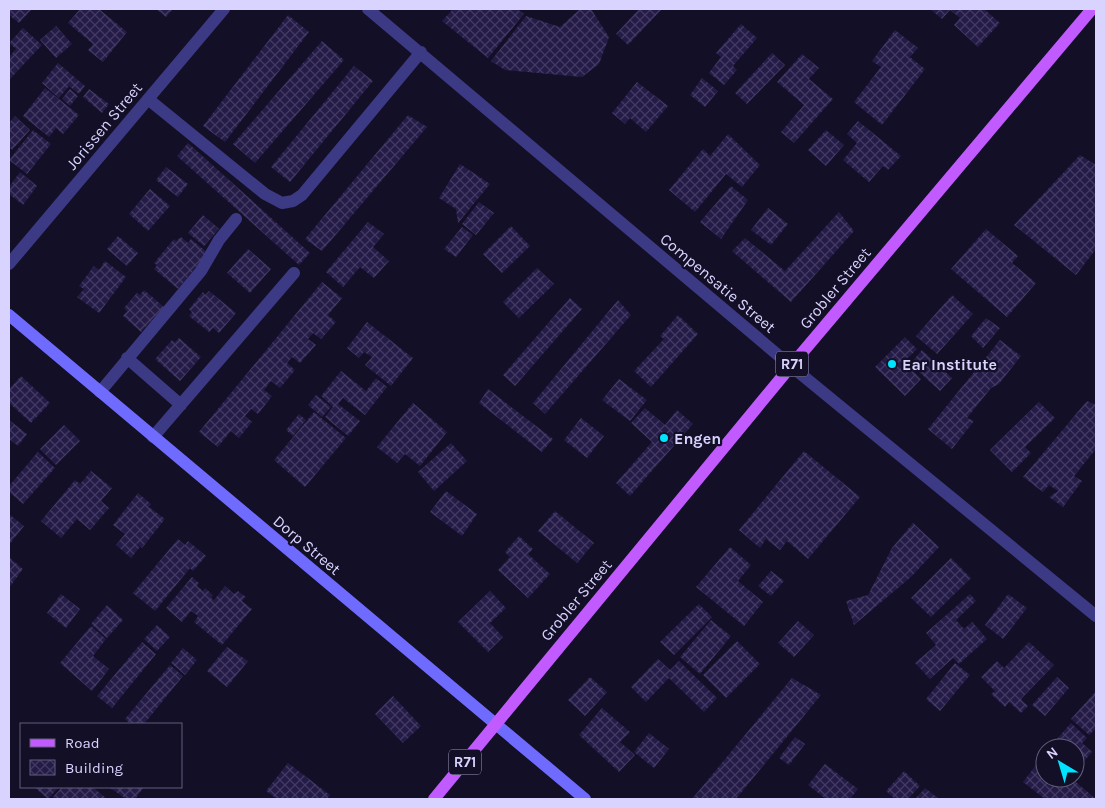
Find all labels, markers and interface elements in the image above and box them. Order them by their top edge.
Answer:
street label: Jorissen Street [62,78,146,174]
street label: Compensatie Street [656,229,780,337]
street label: Grobler Street [795,243,875,333]
road number: R71 [776,352,808,376]
place label: Ear Institute [902,355,997,374]
marker: Ear Institute [886,358,898,370]
place label: Engen [674,429,721,448]
marker: Engen [658,432,670,444]
street label: Dorp Street [269,511,345,579]
street label: Grobler Street [536,555,616,645]
legend [20,723,182,788]
text: Road [65,734,100,752]
north arrow [1035,738,1085,788]
text: N [1043,743,1061,763]
road number: R71 [449,750,481,774]
text: Building [65,759,123,777]

